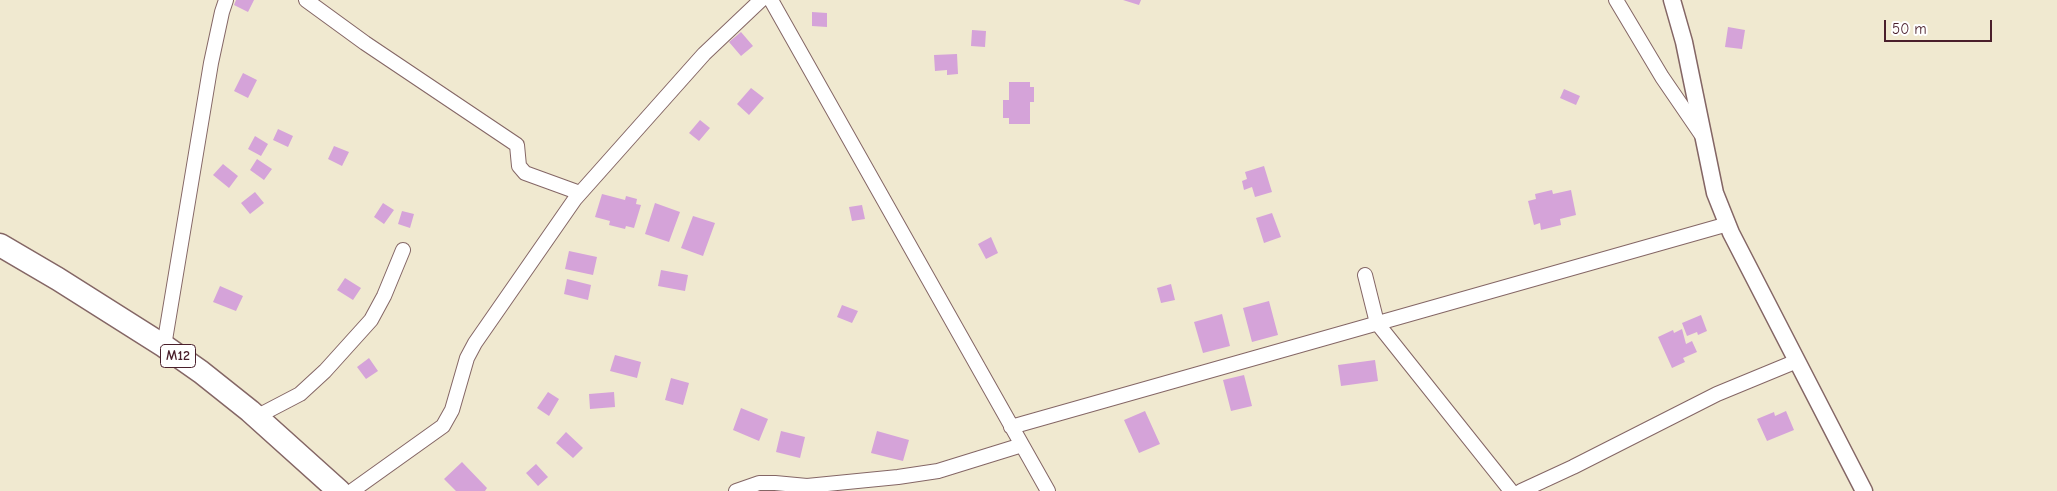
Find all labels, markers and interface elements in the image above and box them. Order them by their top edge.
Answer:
scale bar [1887,10,1994,42]
text: 50 m [1892,20,1927,38]
road number: M12 [160,344,196,368]

